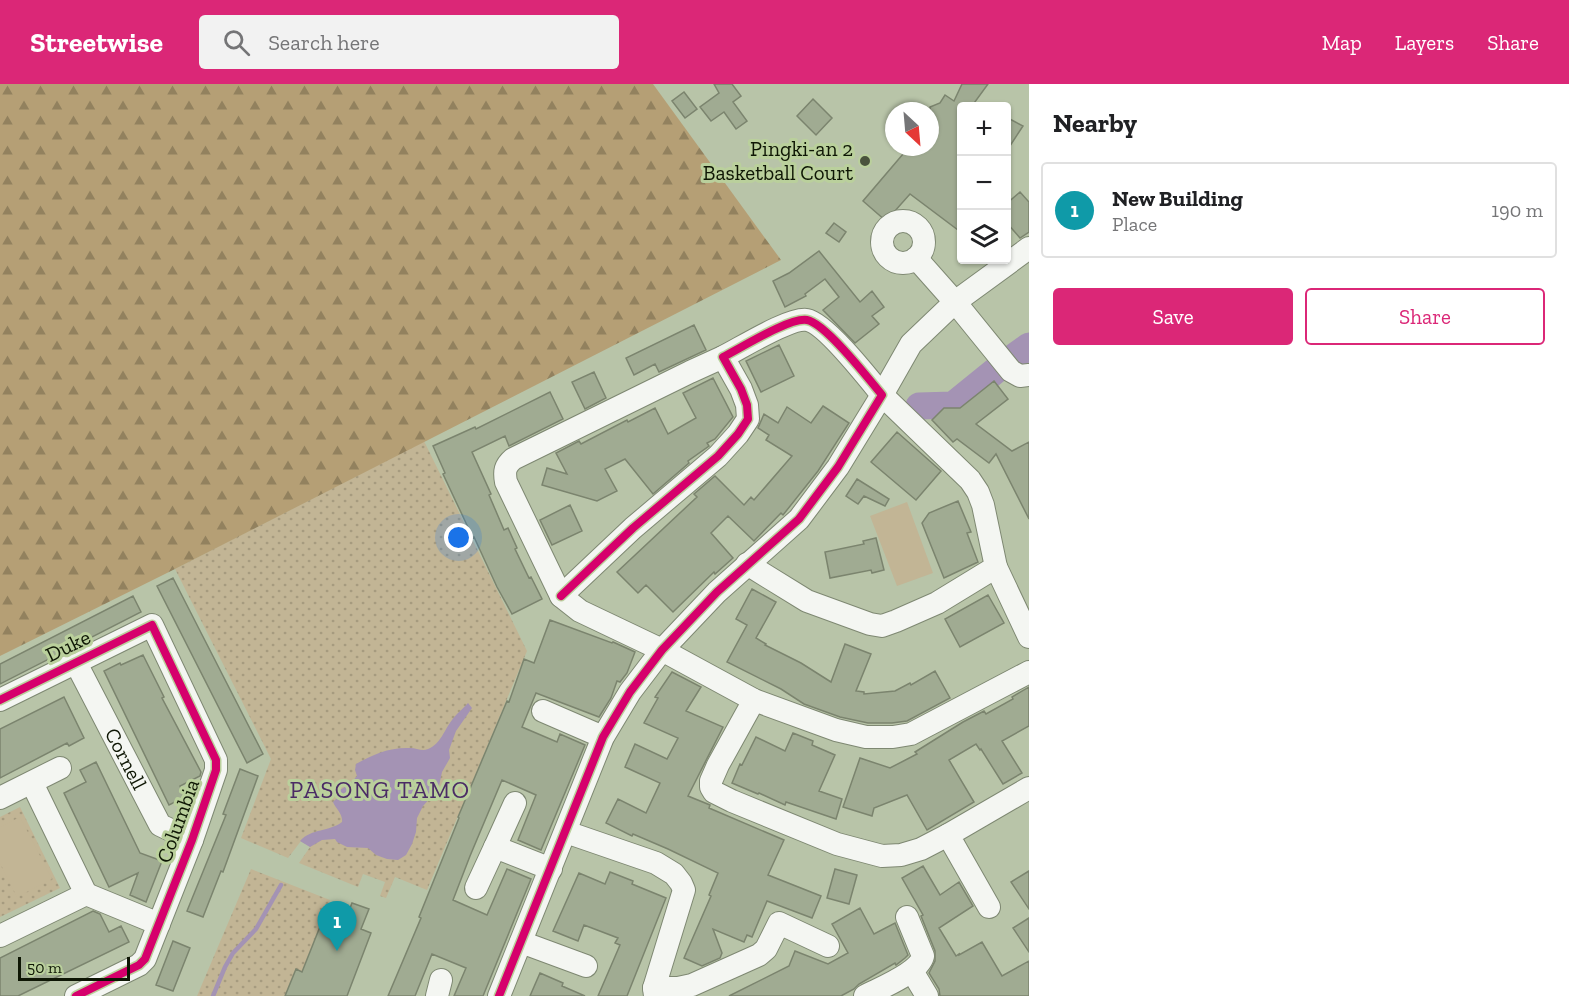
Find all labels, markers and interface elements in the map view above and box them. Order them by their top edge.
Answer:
search box [199,15,619,69]
text: Streetwise [30,26,163,59]
icon: search [220,26,253,59]
text: Search here [268,29,380,56]
text: Map [1322,30,1362,55]
text: Layers [1395,30,1454,55]
text: Share [1487,30,1539,55]
north arrow [885,102,939,156]
map controls [957,102,1011,264]
button: + [957,102,1011,156]
text: Nearby [1053,107,1137,139]
place label: Pingki-an 2 Basketball Court [703,136,853,185]
marker: Pingki-an 2 Basketball Court [858,154,872,168]
button: − [957,156,1011,210]
text: New Building [1112,185,1243,212]
text: 1 [1070,198,1079,222]
text: 190 m [1491,198,1543,222]
button: layers [957,210,1011,264]
text: Place [1112,212,1157,236]
button: Save [1053,288,1293,345]
button: Share [1305,288,1545,345]
your location [444,523,473,552]
street label: Duke [41,624,95,667]
street label: Cornell [100,723,153,794]
district label: PASONG TAMO [289,775,471,804]
street label: Columbia [151,776,204,866]
pin: 1 [318,902,356,951]
scale bar [18,954,130,982]
text: 50 m [27,958,62,977]

